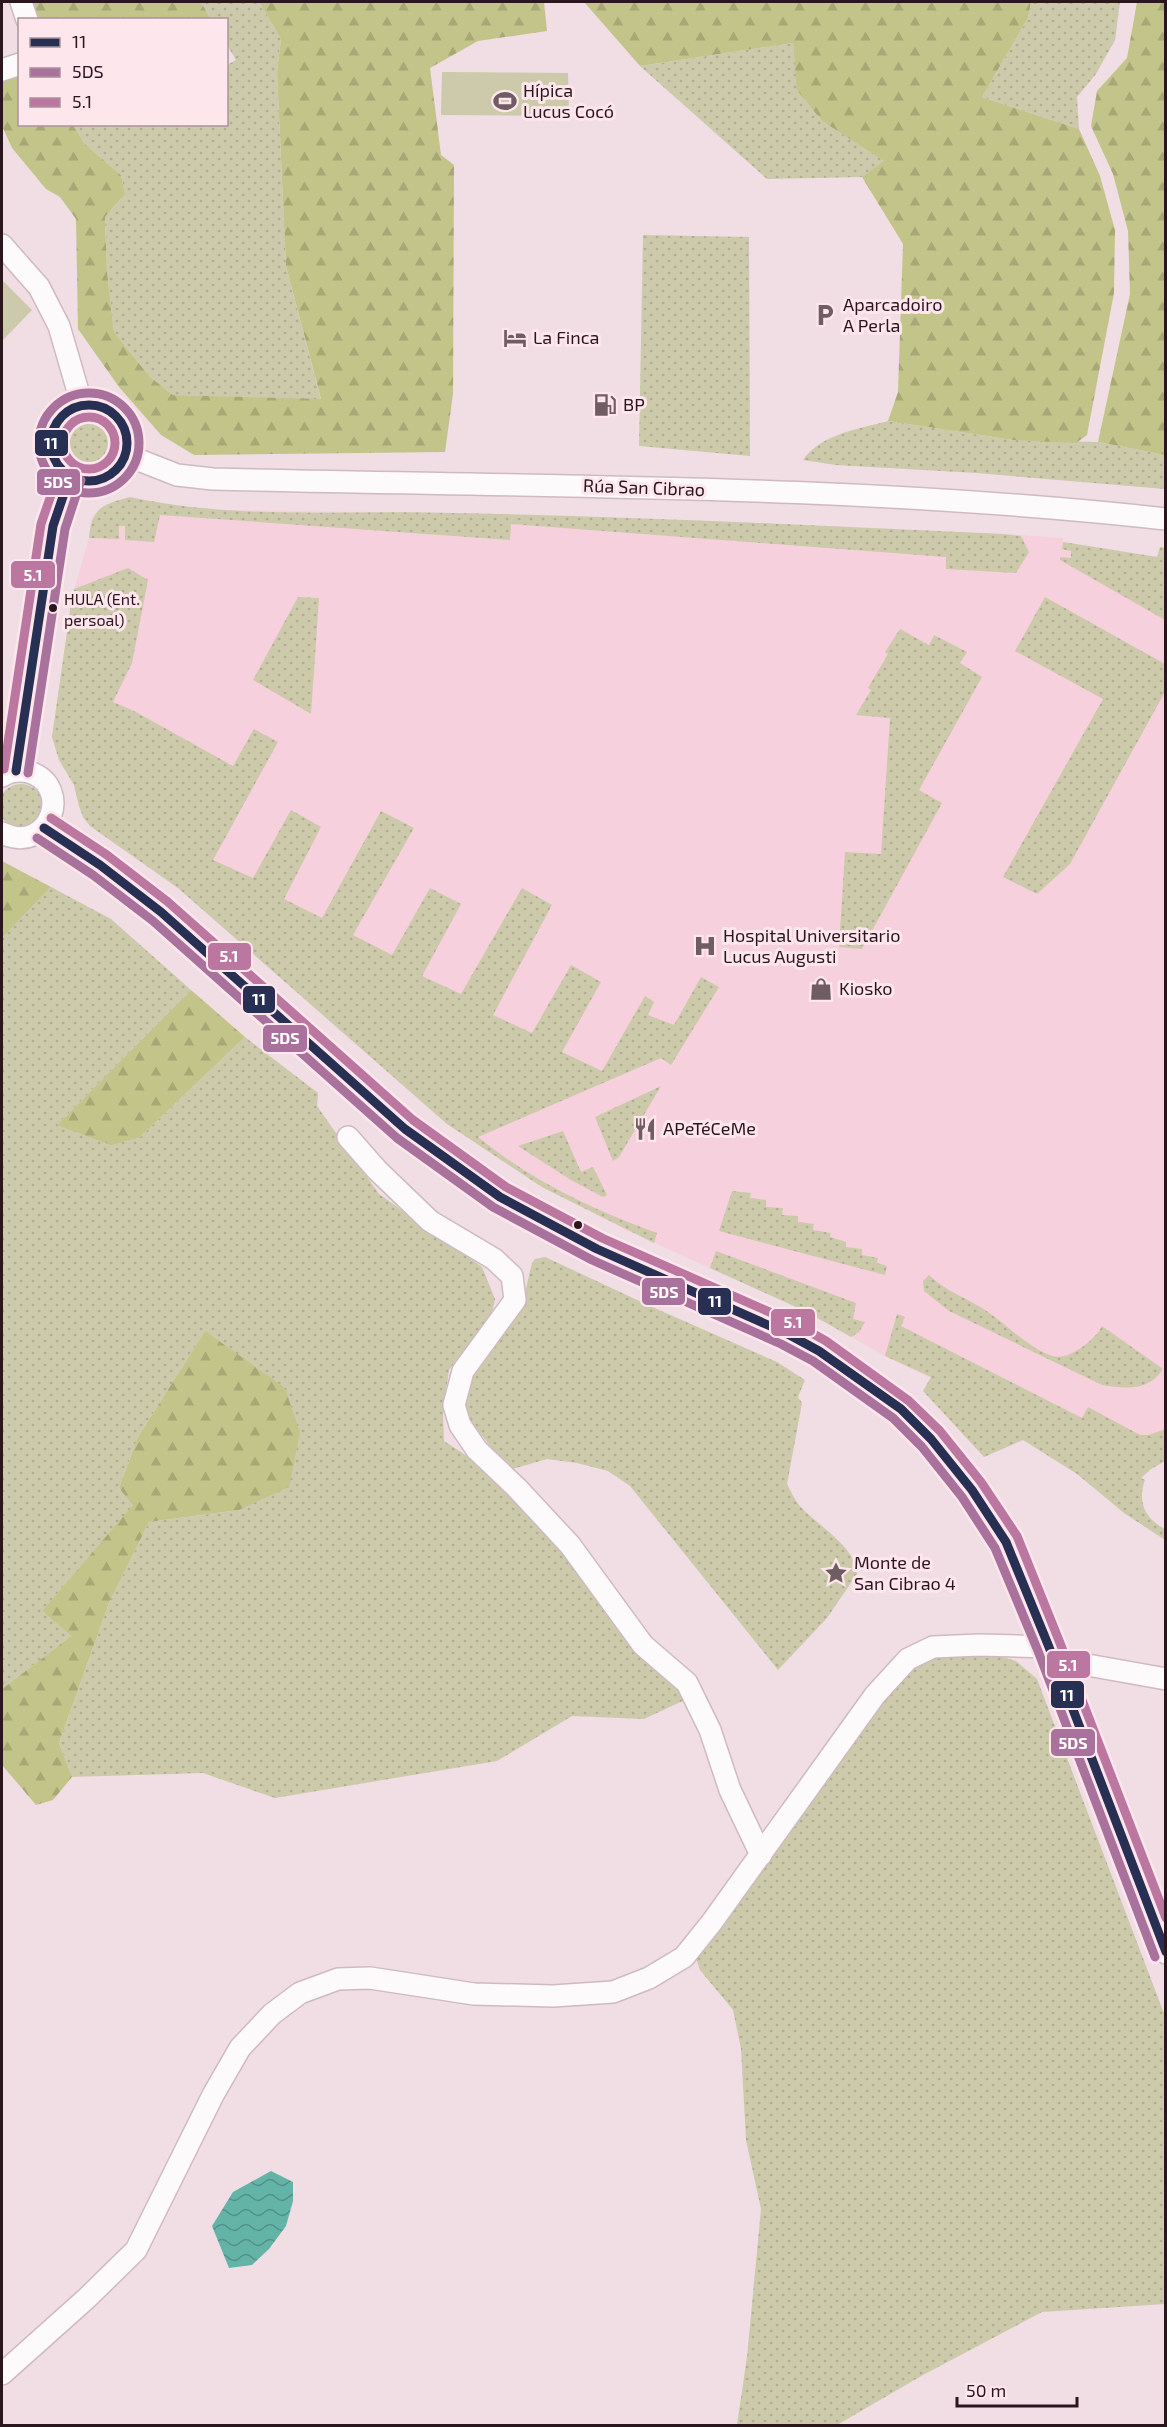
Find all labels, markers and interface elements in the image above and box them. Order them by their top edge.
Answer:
legend [18,18,228,126]
text: 11 [72,30,86,52]
text: 5DS [72,60,104,82]
place label: Hípica Lucus Cocó [523,79,614,122]
sports icon: Hípica Lucus Cocó [492,88,518,114]
text: 5.1 [72,90,92,112]
place label: Aparcadoiro A Perla [843,293,942,336]
parking icon: Aparcadoiro A Perla [812,302,838,328]
hotel icon: La Finca [502,325,528,351]
place label: La Finca [533,326,599,348]
fuel station icon: BP [592,392,618,418]
place label: BP [623,393,645,415]
line badge: 11 [34,429,69,457]
text: 11 [44,433,58,452]
line badge: 5DS [36,468,81,496]
text: 5DS [43,472,73,491]
street label: Rúa San Cibrao [583,474,705,500]
line badge: 5.1 [10,560,56,589]
text: 5.1 [24,565,42,584]
place label: HULA (Ent. persoal) [64,589,140,629]
marker: HULA (Ent. persoal) [47,602,59,614]
place label: Hospital Universitario Lucus Augusti [723,924,900,967]
hospital icon: Hospital Universitario Lucus Augusti [692,933,718,959]
line badge: 5.1 [207,942,252,971]
text: 5.1 [220,946,238,965]
shop icon: Kiosko [808,976,834,1002]
place label: Kiosko [839,977,893,999]
line badge: 11 [242,985,276,1014]
text: 11 [252,989,266,1008]
line badge: 5DS [262,1024,308,1053]
text: 5DS [270,1028,300,1047]
restaurant icon: APeTéCeMe [632,1116,658,1142]
place label: APeTéCeMe [663,1117,756,1139]
unlabelled marker [572,1219,584,1231]
line badge: 5DS [641,1277,686,1306]
text: 5DS [649,1282,679,1301]
line badge: 11 [697,1287,732,1316]
text: 11 [708,1291,722,1310]
line badge: 5.1 [770,1308,816,1337]
text: 5.1 [784,1312,802,1331]
place label: Monte de San Cibrao 4 [854,1551,956,1594]
place icon: Monte de San Cibrao 4 [823,1560,849,1586]
line badge: 5.1 [1046,1650,1091,1679]
text: 5.1 [1059,1655,1077,1674]
line badge: 11 [1050,1680,1085,1709]
text: 11 [1060,1685,1074,1704]
line badge: 5DS [1050,1728,1096,1757]
text: 5DS [1058,1733,1088,1752]
scale bar [957,2370,1077,2408]
text: 50 m [966,2379,1006,2401]

